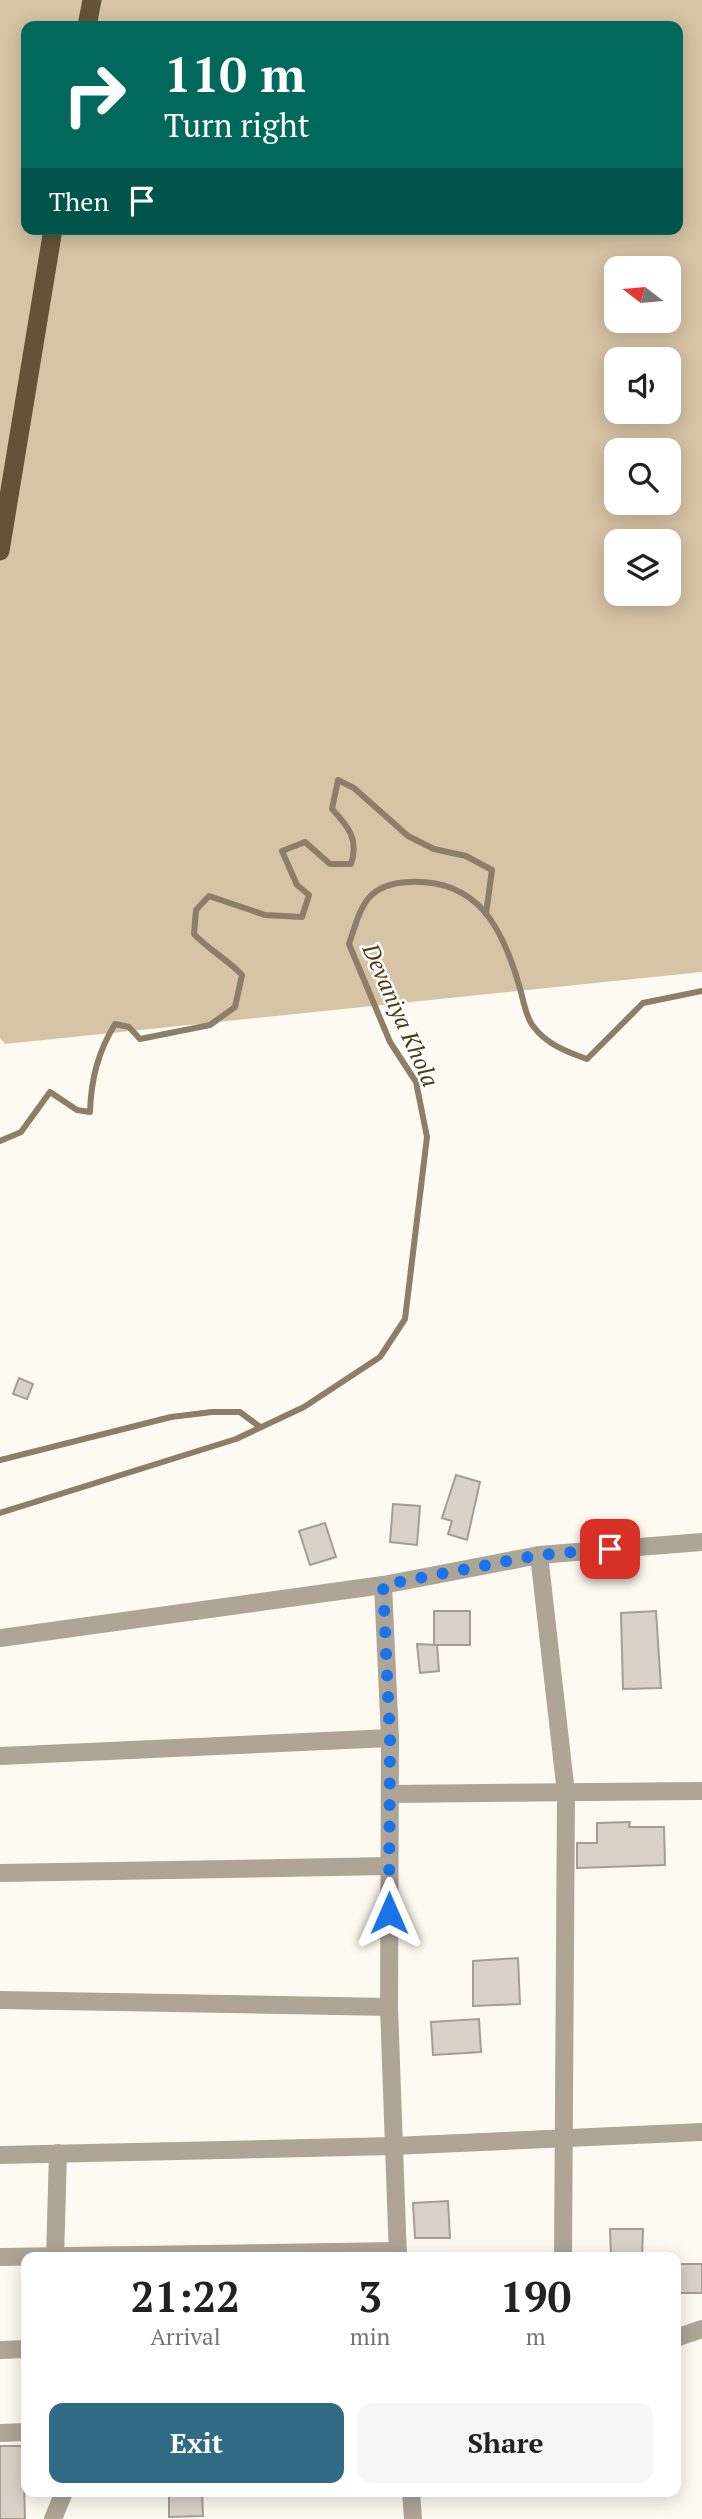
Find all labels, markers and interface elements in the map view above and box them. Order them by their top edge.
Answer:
text: 110 m [164,41,306,106]
icon: right [49,49,140,140]
text: Turn right [164,104,310,146]
icon: arrive [123,182,161,220]
text: Then [49,184,109,218]
north arrow [604,256,681,332]
map controls [604,256,681,606]
button: sound [604,347,681,424]
button: search [604,438,681,515]
button: layers [604,529,681,606]
water label: Devaniya Khola [355,938,446,1091]
pin [580,1519,640,1579]
icon: arrive [591,1530,629,1568]
position arrow [352,1876,426,1950]
text: 21:22 [131,2268,240,2324]
text: 3 [358,2268,382,2324]
text: 190 [500,2268,571,2324]
text: Arrival [150,2321,221,2352]
text: min [350,2321,390,2352]
text: m [526,2321,546,2352]
button: Exit [49,2403,344,2483]
button: Share [358,2403,653,2483]

